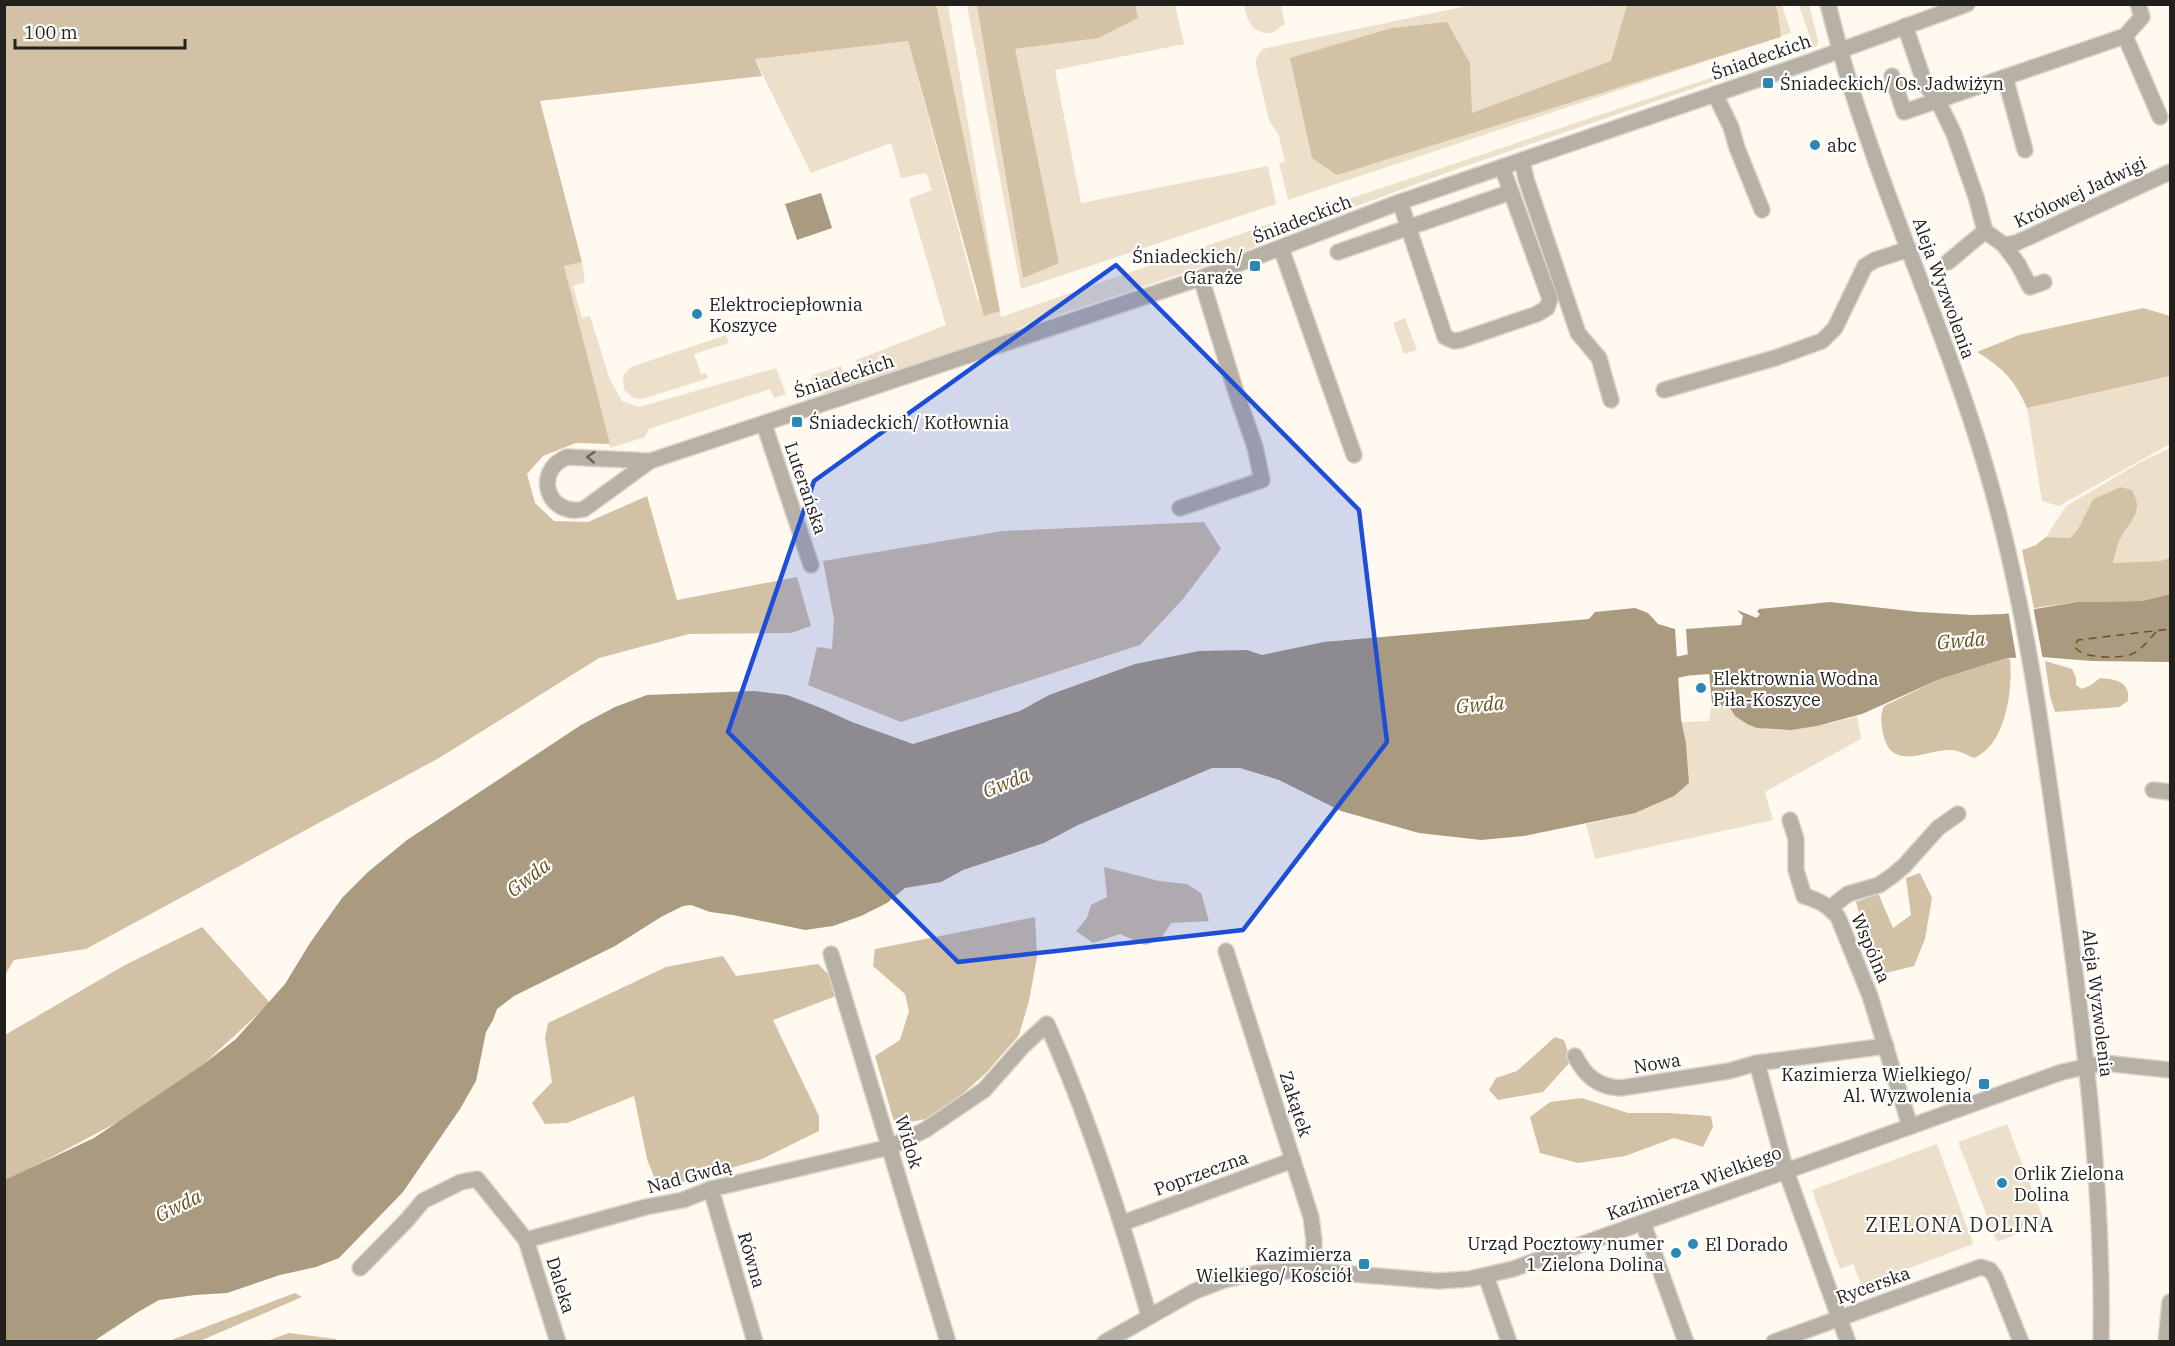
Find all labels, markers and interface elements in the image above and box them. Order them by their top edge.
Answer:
scale bar [15,12,184,50]
text: 100 m [24,21,78,44]
street label: Śniadeckich [1708,29,1814,85]
place label: Śniadeckich/ Os. Jadwiżyn [1780,72,2004,95]
marker: Śniadeckich/ Os. Jadwiżyn [1761,76,1775,90]
place label: abc [1827,134,1857,157]
marker: abc [1808,138,1822,152]
street label: Królowej Jadwigi [2010,151,2150,233]
street label: Śniadeckich [1249,190,1355,248]
street label: Aleja Wyzwolenia [1908,214,1980,362]
place label: Śniadeckich/ Garaże [1132,245,1243,289]
marker: Śniadeckich/ Garaże [1248,259,1262,273]
place label: Elektrociepłownia Koszyce [709,293,863,337]
marker: Elektrociepłownia Koszyce [690,307,704,321]
street label: Śniadeckich [791,349,897,403]
place label: Śniadeckich/ Kotłownia [809,411,1009,434]
marker: Śniadeckich/ Kotłownia [790,415,804,429]
street label: Luterańska [779,439,833,537]
one-way arrow [587,451,596,464]
water label: Gwda [1935,624,1987,656]
place label: Elektrownia Wodna Piła-Koszyce [1713,667,1879,711]
marker: Elektrownia Wodna Piła-Koszyce [1694,681,1708,695]
water label: Gwda [1454,688,1506,720]
water label: Gwda [978,760,1034,804]
water label: Gwda [500,851,556,903]
street label: Wspólna [1846,910,1896,986]
street label: Aleja Wyzwolenia [2078,928,2119,1078]
street label: Nowa [1632,1048,1682,1078]
place label: Kazimierza Wielkiego/ Al. Wyzwolenia [1781,1063,1972,1107]
street label: Zakątek [1275,1068,1318,1140]
marker: Kazimierza Wielkiego/ Al. Wyzwolenia [1977,1077,1991,1091]
street label: Widok [890,1113,928,1172]
street label: Kazimierza Wielkiego [1604,1141,1784,1225]
street label: Poprzeczna [1151,1145,1251,1201]
street label: Nad Gwdą [644,1154,734,1198]
place label: Orlik Zielona Dolina [2014,1162,2124,1206]
marker: Orlik Zielona Dolina [1995,1176,2009,1190]
water label: Gwda [150,1182,206,1228]
district label: ZIELONA DOLINA [1865,1211,2055,1238]
street label: Równa [733,1229,771,1291]
place label: Urząd Pocztowy numer 1 Zielona Dolina [1467,1232,1664,1276]
place label: El Dorado [1705,1233,1788,1256]
marker: El Dorado [1686,1237,1700,1251]
place label: Kazimierza Wielkiego/ Kościół [1196,1243,1352,1287]
marker: Urząd Pocztowy numer 1 Zielona Dolina [1669,1246,1683,1260]
street label: Daleka [542,1254,581,1316]
marker: Kazimierza Wielkiego/ Kościół [1357,1257,1371,1271]
street label: Rycerska [1833,1261,1913,1309]

